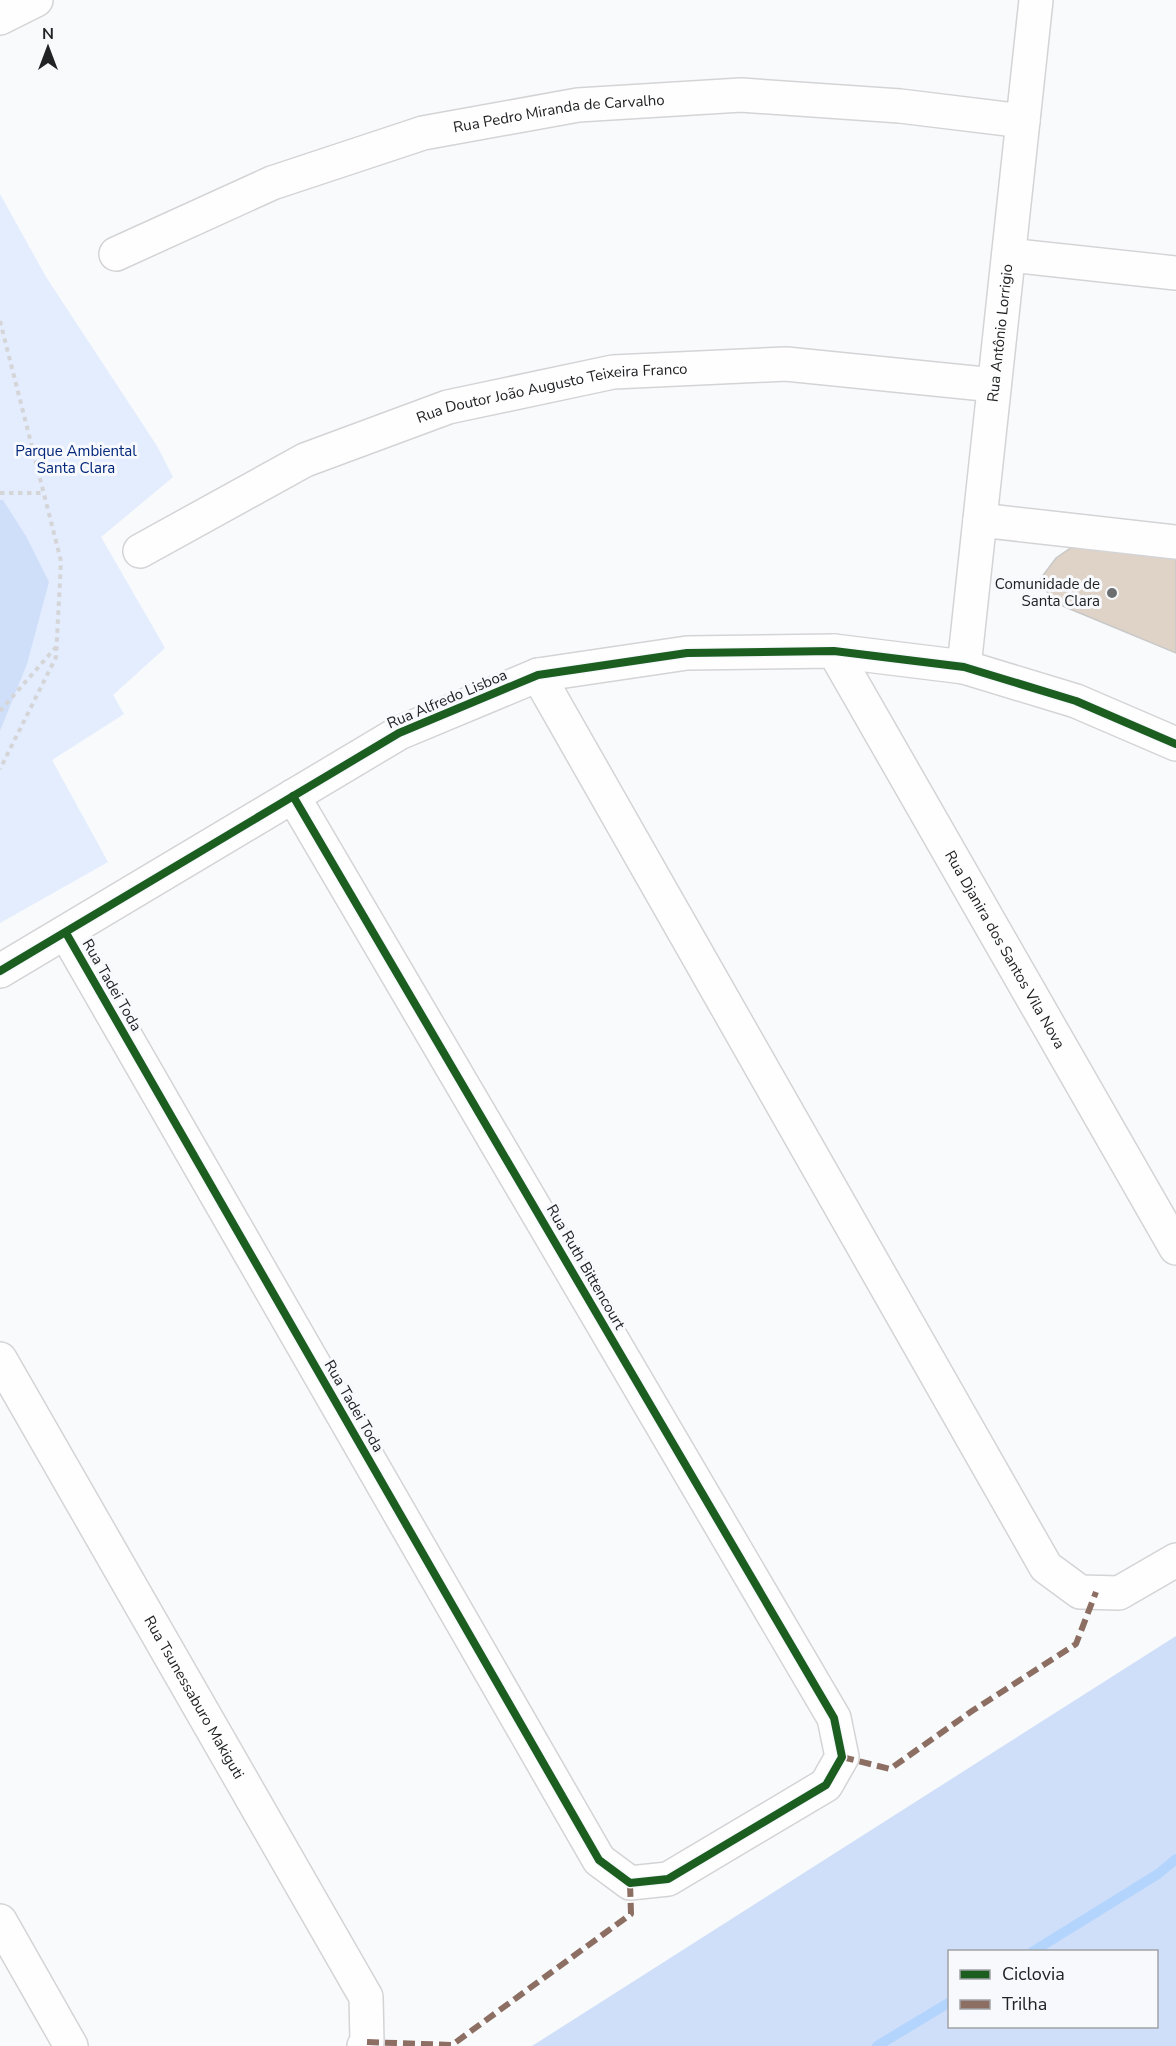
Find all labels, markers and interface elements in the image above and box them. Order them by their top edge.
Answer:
north arrow [18,18,78,78]
text: N [42,23,54,45]
street label: Rua Pedro Miranda de Carvalho [452,90,665,137]
street label: Rua Antônio Lorrigio [983,263,1017,403]
street label: Rua Doutor João Augusto Teixeira Franco [414,359,688,428]
park label: Parque Ambiental Santa Clara [15,441,137,478]
place label: Comunidade de Santa Clara [995,574,1100,611]
marker: Comunidade de Santa Clara [1105,586,1119,600]
street label: Rua Alfredo Lisboa [384,665,510,733]
street label: Rua Djanira dos Santos Vila Nova [940,847,1070,1052]
street label: Rua Tadei Toda [78,935,146,1035]
street label: Rua Ruth Bittencourt [542,1201,630,1334]
street label: Rua Tadei Toda [320,1356,388,1456]
street label: Rua Tsunessaburo Makiguti [139,1612,249,1783]
legend [948,1950,1158,2028]
text: Ciclovia [1002,1962,1065,1986]
text: Trilha [1002,1992,1047,2016]

